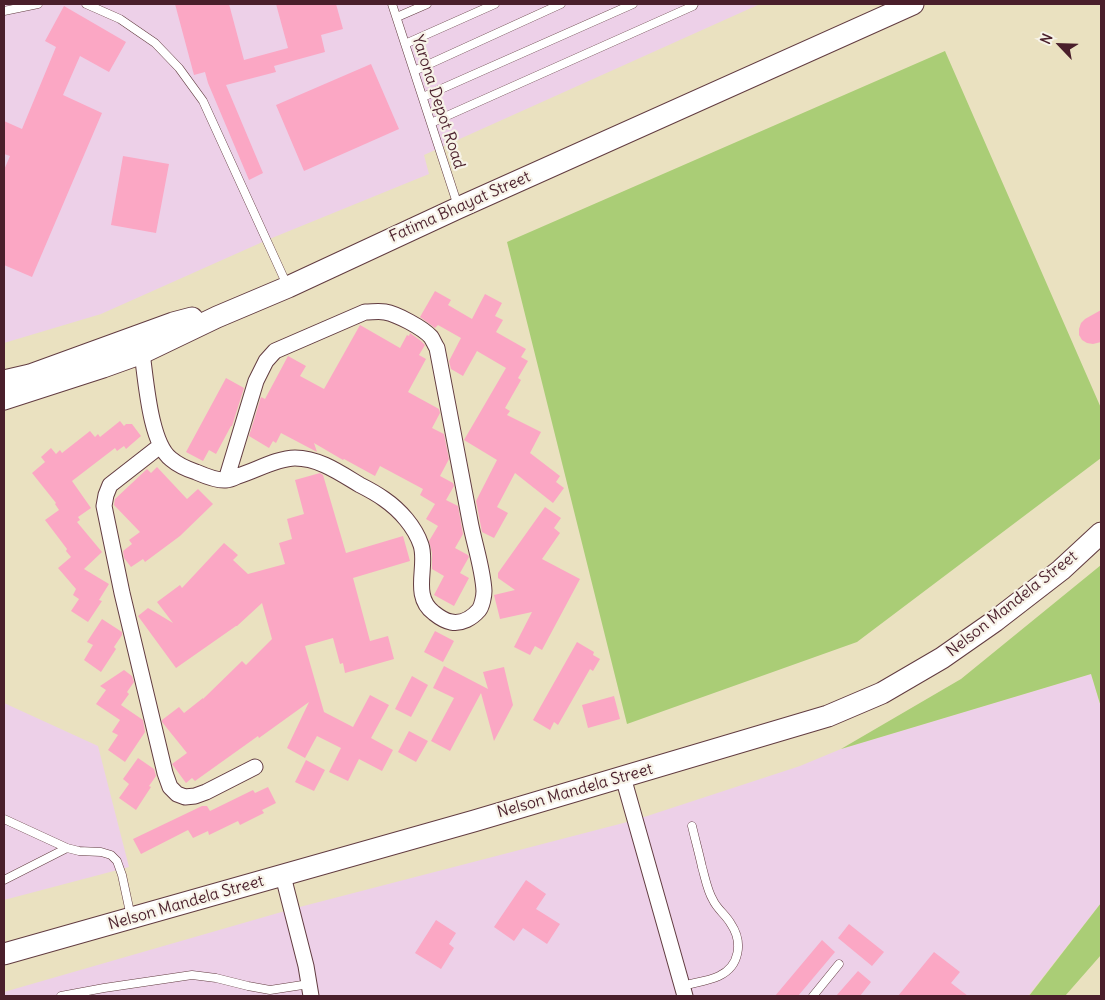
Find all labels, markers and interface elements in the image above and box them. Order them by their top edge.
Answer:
north arrow [1035,20,1085,70]
text: N [1036,31,1056,47]
street label: Yarona Depot Road [407,33,469,171]
street label: Fatima Bhayat Street [387,167,533,247]
street label: Nelson Mandela Street [943,547,1081,661]
street label: Nelson Mandela Street [495,760,655,822]
street label: Nelson Mandela Street [106,872,266,934]

